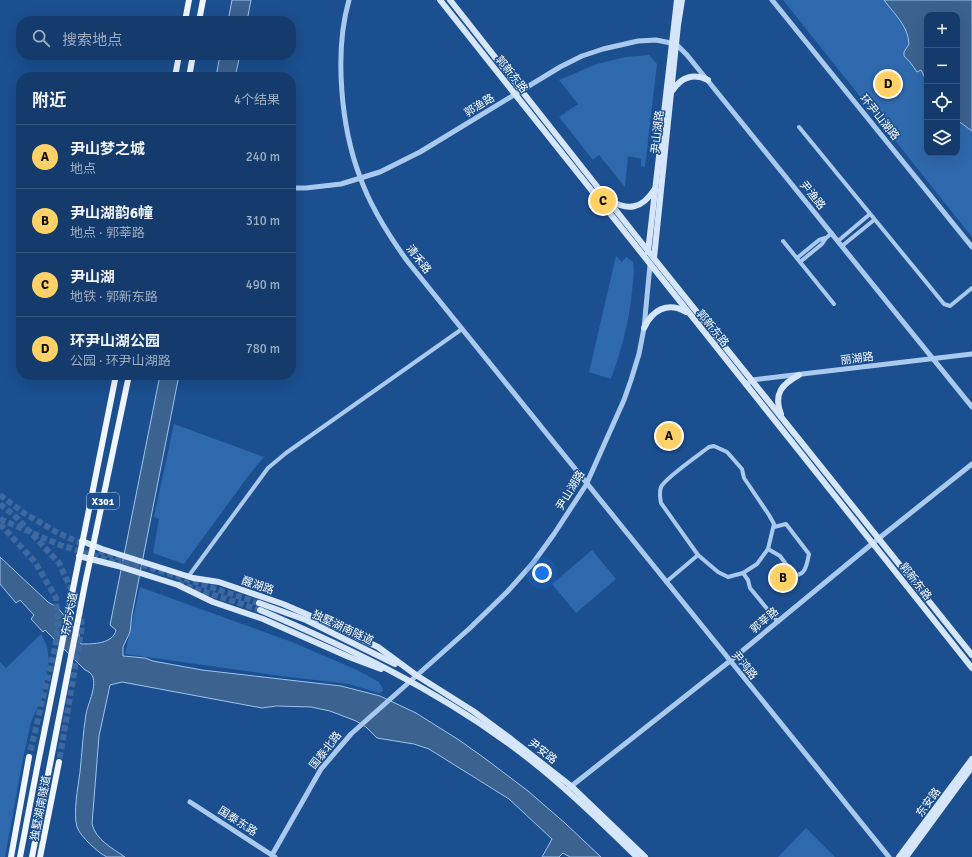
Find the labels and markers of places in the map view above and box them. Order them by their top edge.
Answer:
pin: D [875,69,901,99]
pin: C [590,186,616,216]
pin: A [656,421,682,451]
pin: B [770,563,796,593]

